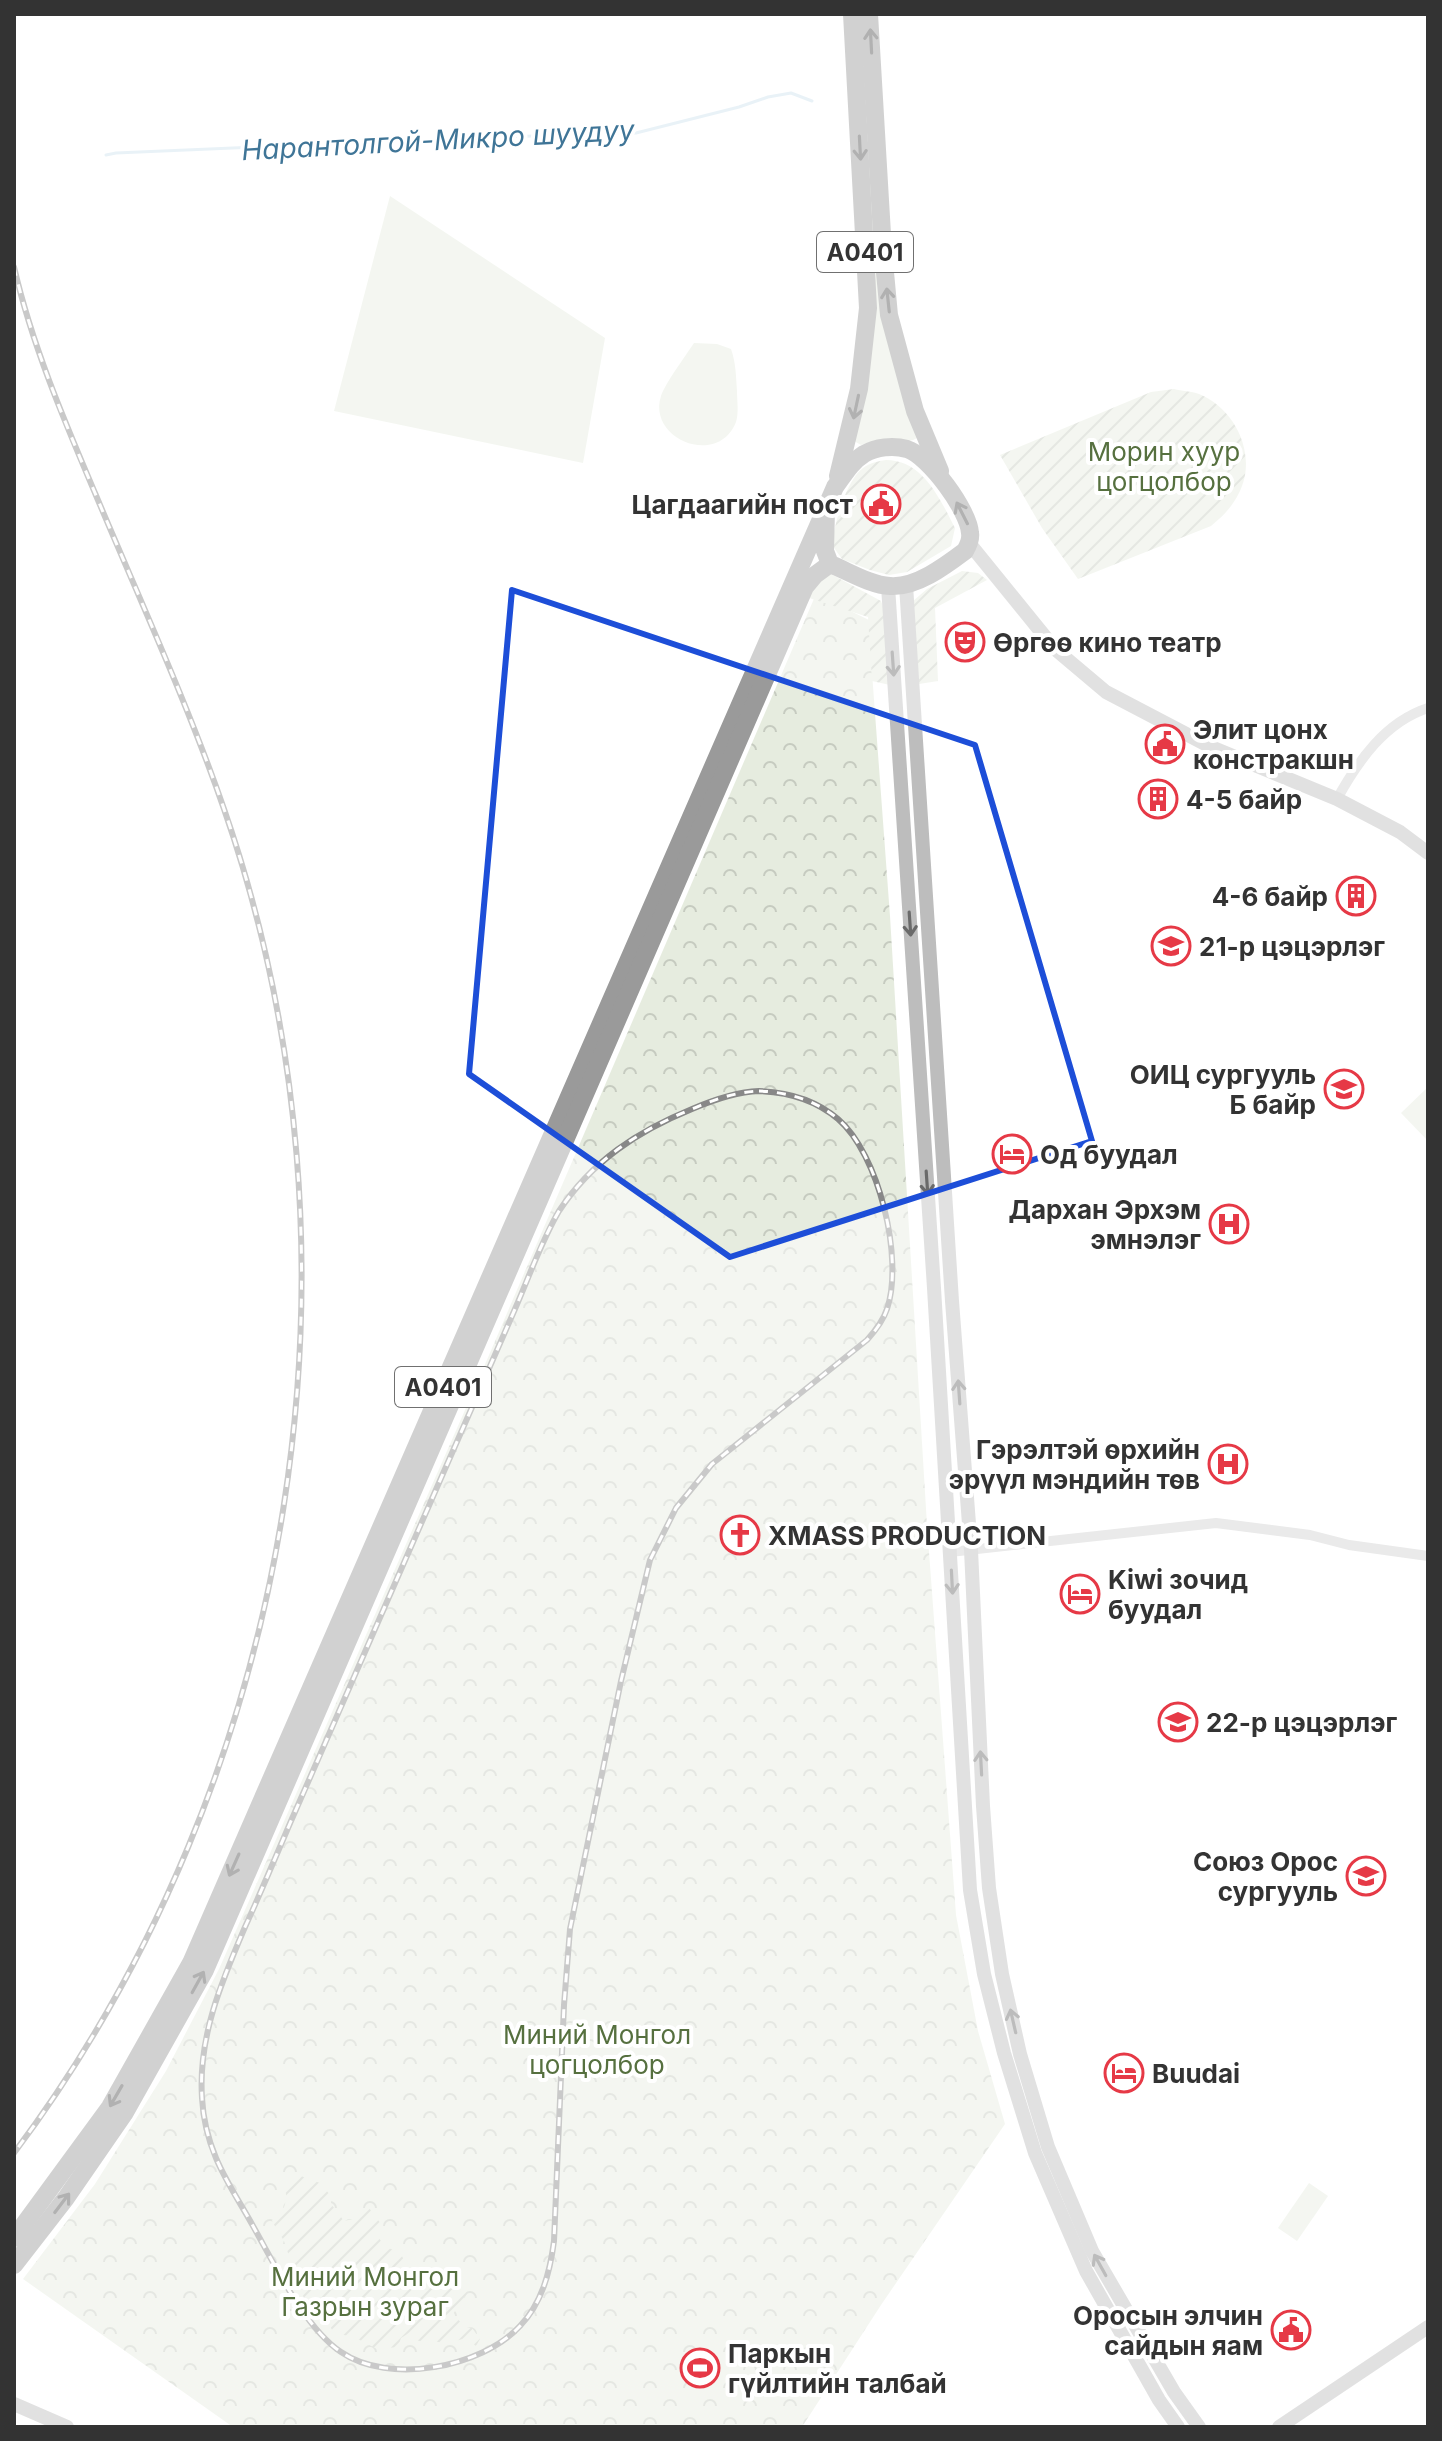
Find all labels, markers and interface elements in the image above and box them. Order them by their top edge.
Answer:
one-way arrow [863,28,878,55]
water label: Нарантолгой-Микро шуудуу [241,113,637,167]
one-way arrow [852,134,867,161]
road number: A0401 [817,232,913,272]
one-way arrow [880,287,895,314]
one-way arrow [848,393,863,419]
park label: Морин хуур цогцолбор [1088,436,1240,497]
public building icon: Цагдаагийн пост [860,483,902,525]
place label: Цагдаагийн пост [632,489,853,520]
one-way arrow [953,502,969,526]
theatre icon: Өргөө кино театр [944,621,986,663]
place label: Өргөө кино театр [993,627,1222,658]
one-way arrow [886,650,901,677]
place label: Элит цонх констракшн [1193,714,1354,775]
public building icon: Элит цонх констракшн [1144,723,1186,765]
building icon: 4-5 байр [1137,778,1179,820]
place label: 4-5 байр [1186,784,1302,815]
building icon: 4-6 байр [1335,875,1377,917]
place label: 4-6 байр [1212,881,1328,912]
one-way arrow [903,910,918,937]
school or university icon: 21-р цэцэрлэг [1150,925,1192,967]
place label: 21-р цэцэрлэг [1199,931,1385,962]
place label: ОИЦ сургууль Б байр [1130,1059,1316,1120]
school or university icon: ОИЦ сургууль Б байр [1323,1068,1365,1110]
hotel icon: Од буудал [991,1133,1033,1175]
place label: Од буудал [1040,1139,1178,1170]
one-way arrow [920,1169,935,1196]
place label: Дархан Эрхэм эмнэлэг [1008,1194,1201,1255]
hospital icon: Дархан Эрхэм эмнэлэг [1208,1203,1250,1245]
road number: A0401 [395,1367,491,1407]
one-way arrow [951,1379,966,1406]
place label: Гэрэлтэй өрхийн эрүүл мэндийн төв [949,1434,1200,1495]
hospital icon: Гэрэлтэй өрхийн эрүүл мэндийн төв [1207,1443,1249,1485]
church icon: XMASS PRODUCTION [719,1514,761,1556]
place label: XMASS PRODUCTION [768,1520,1046,1551]
place label: Kiwi зочид буудал [1108,1564,1248,1625]
one-way arrow [945,1568,960,1595]
hotel icon: Kiwi зочид буудал [1059,1573,1101,1615]
school or university icon: 22-р цэцэрлэг [1157,1701,1199,1743]
place label: 22-р цэцэрлэг [1206,1707,1397,1738]
one-way arrow [974,1750,989,1777]
place label: Союз Орос сургууль [1193,1846,1338,1907]
one-way arrow [226,1852,241,1877]
school or university icon: Союз Орос сургууль [1345,1855,1387,1897]
one-way arrow [190,1971,206,1994]
one-way arrow [1005,2009,1020,2034]
park label: Миний Монгол цогцолбор [503,2019,691,2080]
hotel icon: Buudai [1103,2052,1145,2094]
place label: Buudai [1152,2058,1240,2089]
one-way arrow [108,2084,124,2107]
one-way arrow [53,2193,70,2214]
one-way arrow [1092,2254,1108,2277]
park label: Миний Монгол Газрын зураг [271,2261,459,2322]
place label: Оросын элчин сайдын яам [1073,2300,1263,2361]
public building icon: Оросын элчин сайдын яам [1270,2309,1312,2351]
place label: Паркын гүйлтийн талбай [728,2338,947,2399]
sports icon: Паркын гүйлтийн талбай [679,2347,721,2389]

